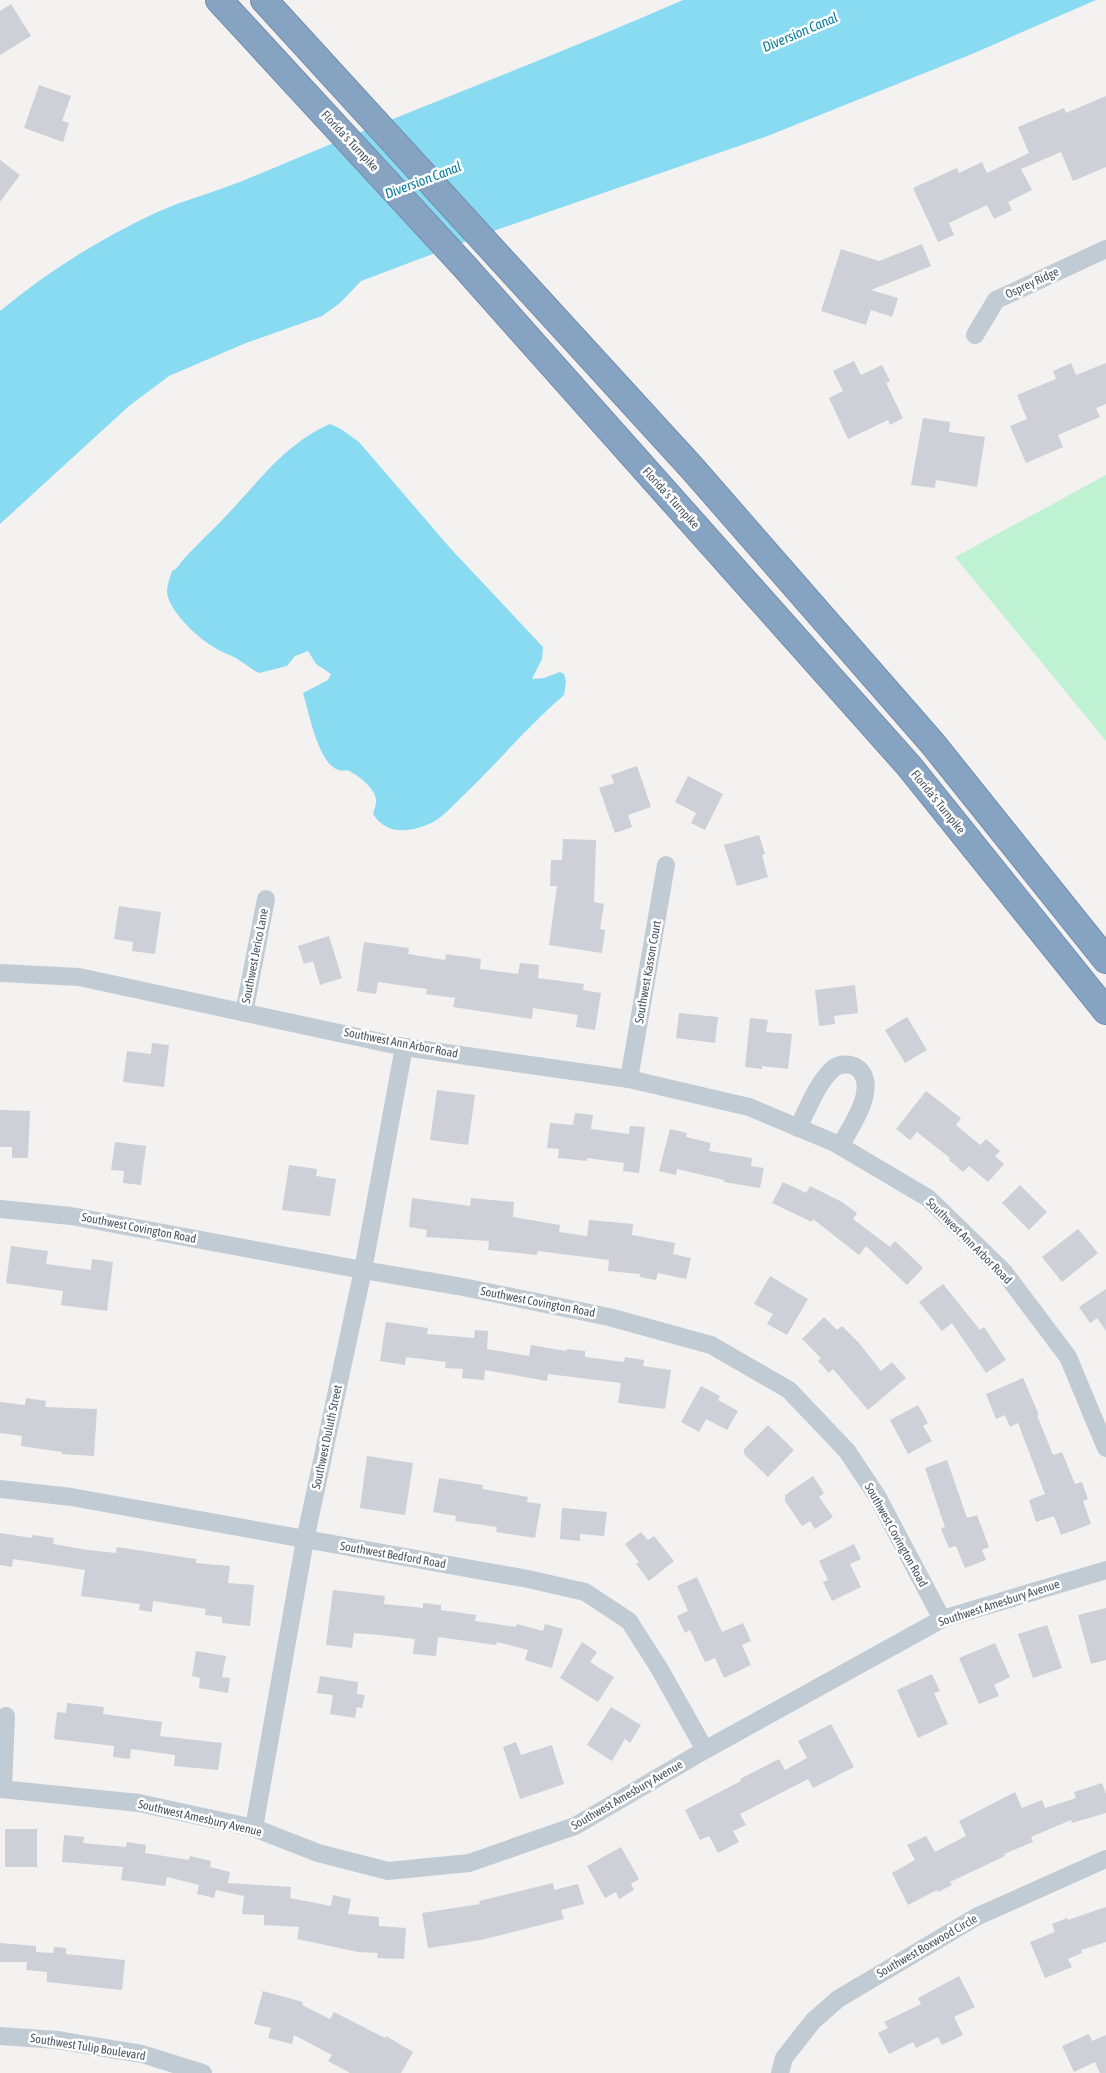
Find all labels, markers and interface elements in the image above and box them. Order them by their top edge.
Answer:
water label: Diversion Canal [760,9,840,55]
street label: Florida's Turnpike [318,108,382,174]
water label: Diversion Canal [383,158,464,202]
street label: Osprey Ridge [1003,265,1061,301]
street label: Florida's Turnpike [640,464,702,532]
street label: Florida's Turnpike [908,767,968,837]
street label: Southwest Jerico Lane [239,907,271,1005]
street label: Southwest Kasson Court [632,919,664,1024]
street label: Southwest Ann Arbor Road [343,1025,459,1061]
street label: Southwest Ann Arbor Road [923,1195,1015,1287]
street label: Southwest Covington Road [80,1210,198,1246]
street label: Southwest Covington Road [479,1284,597,1320]
street label: Southwest Duluth Street [309,1383,345,1490]
street label: Southwest Covington Road [862,1481,930,1589]
street label: Southwest Bedford Road [339,1539,447,1571]
street label: Southwest Amesbury Avenue [937,1577,1061,1629]
street label: Southwest Amesbury Avenue [569,1757,685,1833]
street label: Southwest Amesbury Avenue [137,1797,263,1839]
street label: Southwest Boxwood Circle [874,1911,980,1981]
street label: Southwest Tulip Boulevard [29,2031,147,2063]

